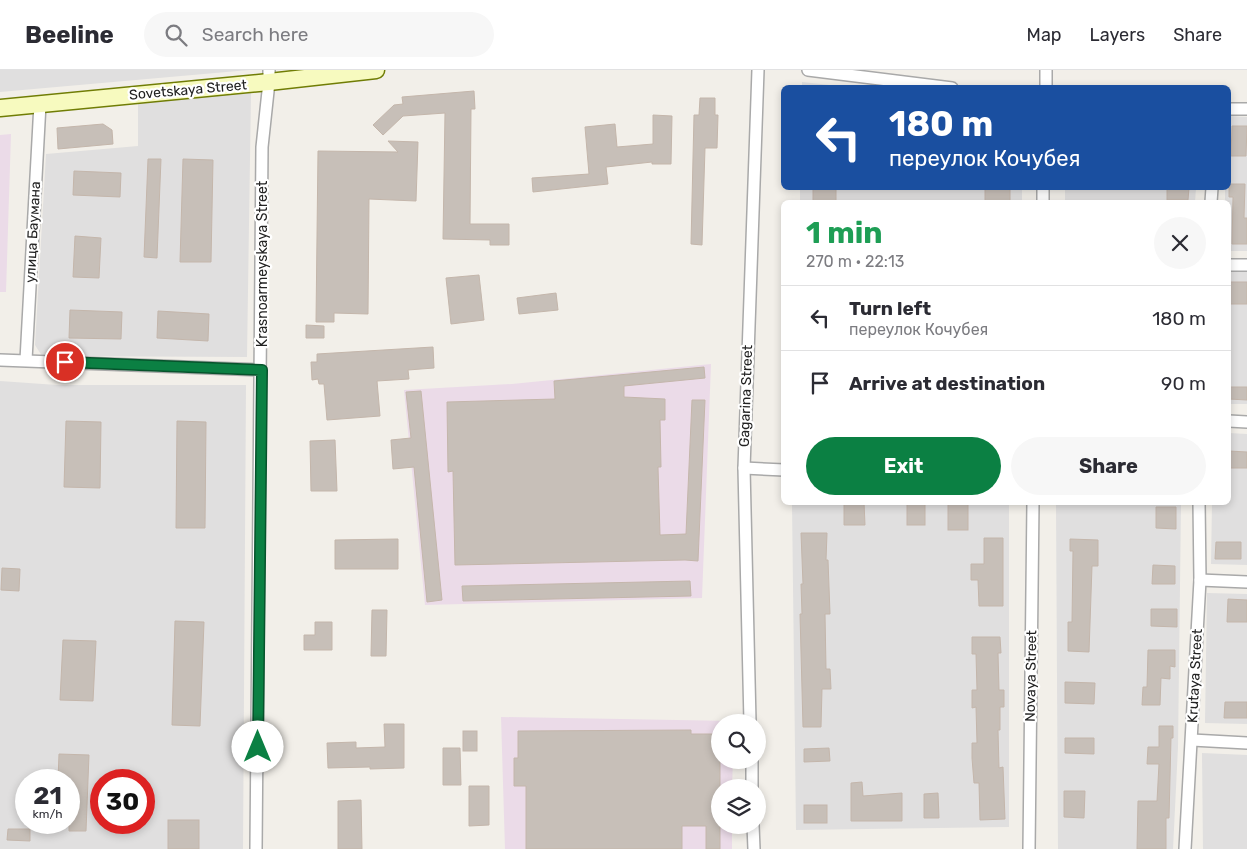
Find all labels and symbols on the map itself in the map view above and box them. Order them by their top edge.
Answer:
street label: Sovetskaya Street [128,76,248,104]
street label: Krasnoarmeyskaya Street [254,180,271,347]
street label: улица Баумана [22,181,44,283]
pin [44,341,86,383]
street label: Gagarina Street [736,344,756,447]
street label: Krutaya Street [1184,628,1206,724]
street label: Novaya Street [1022,630,1040,722]
position arrow [231,720,283,772]
speed limit sign: 30 [90,769,155,834]

